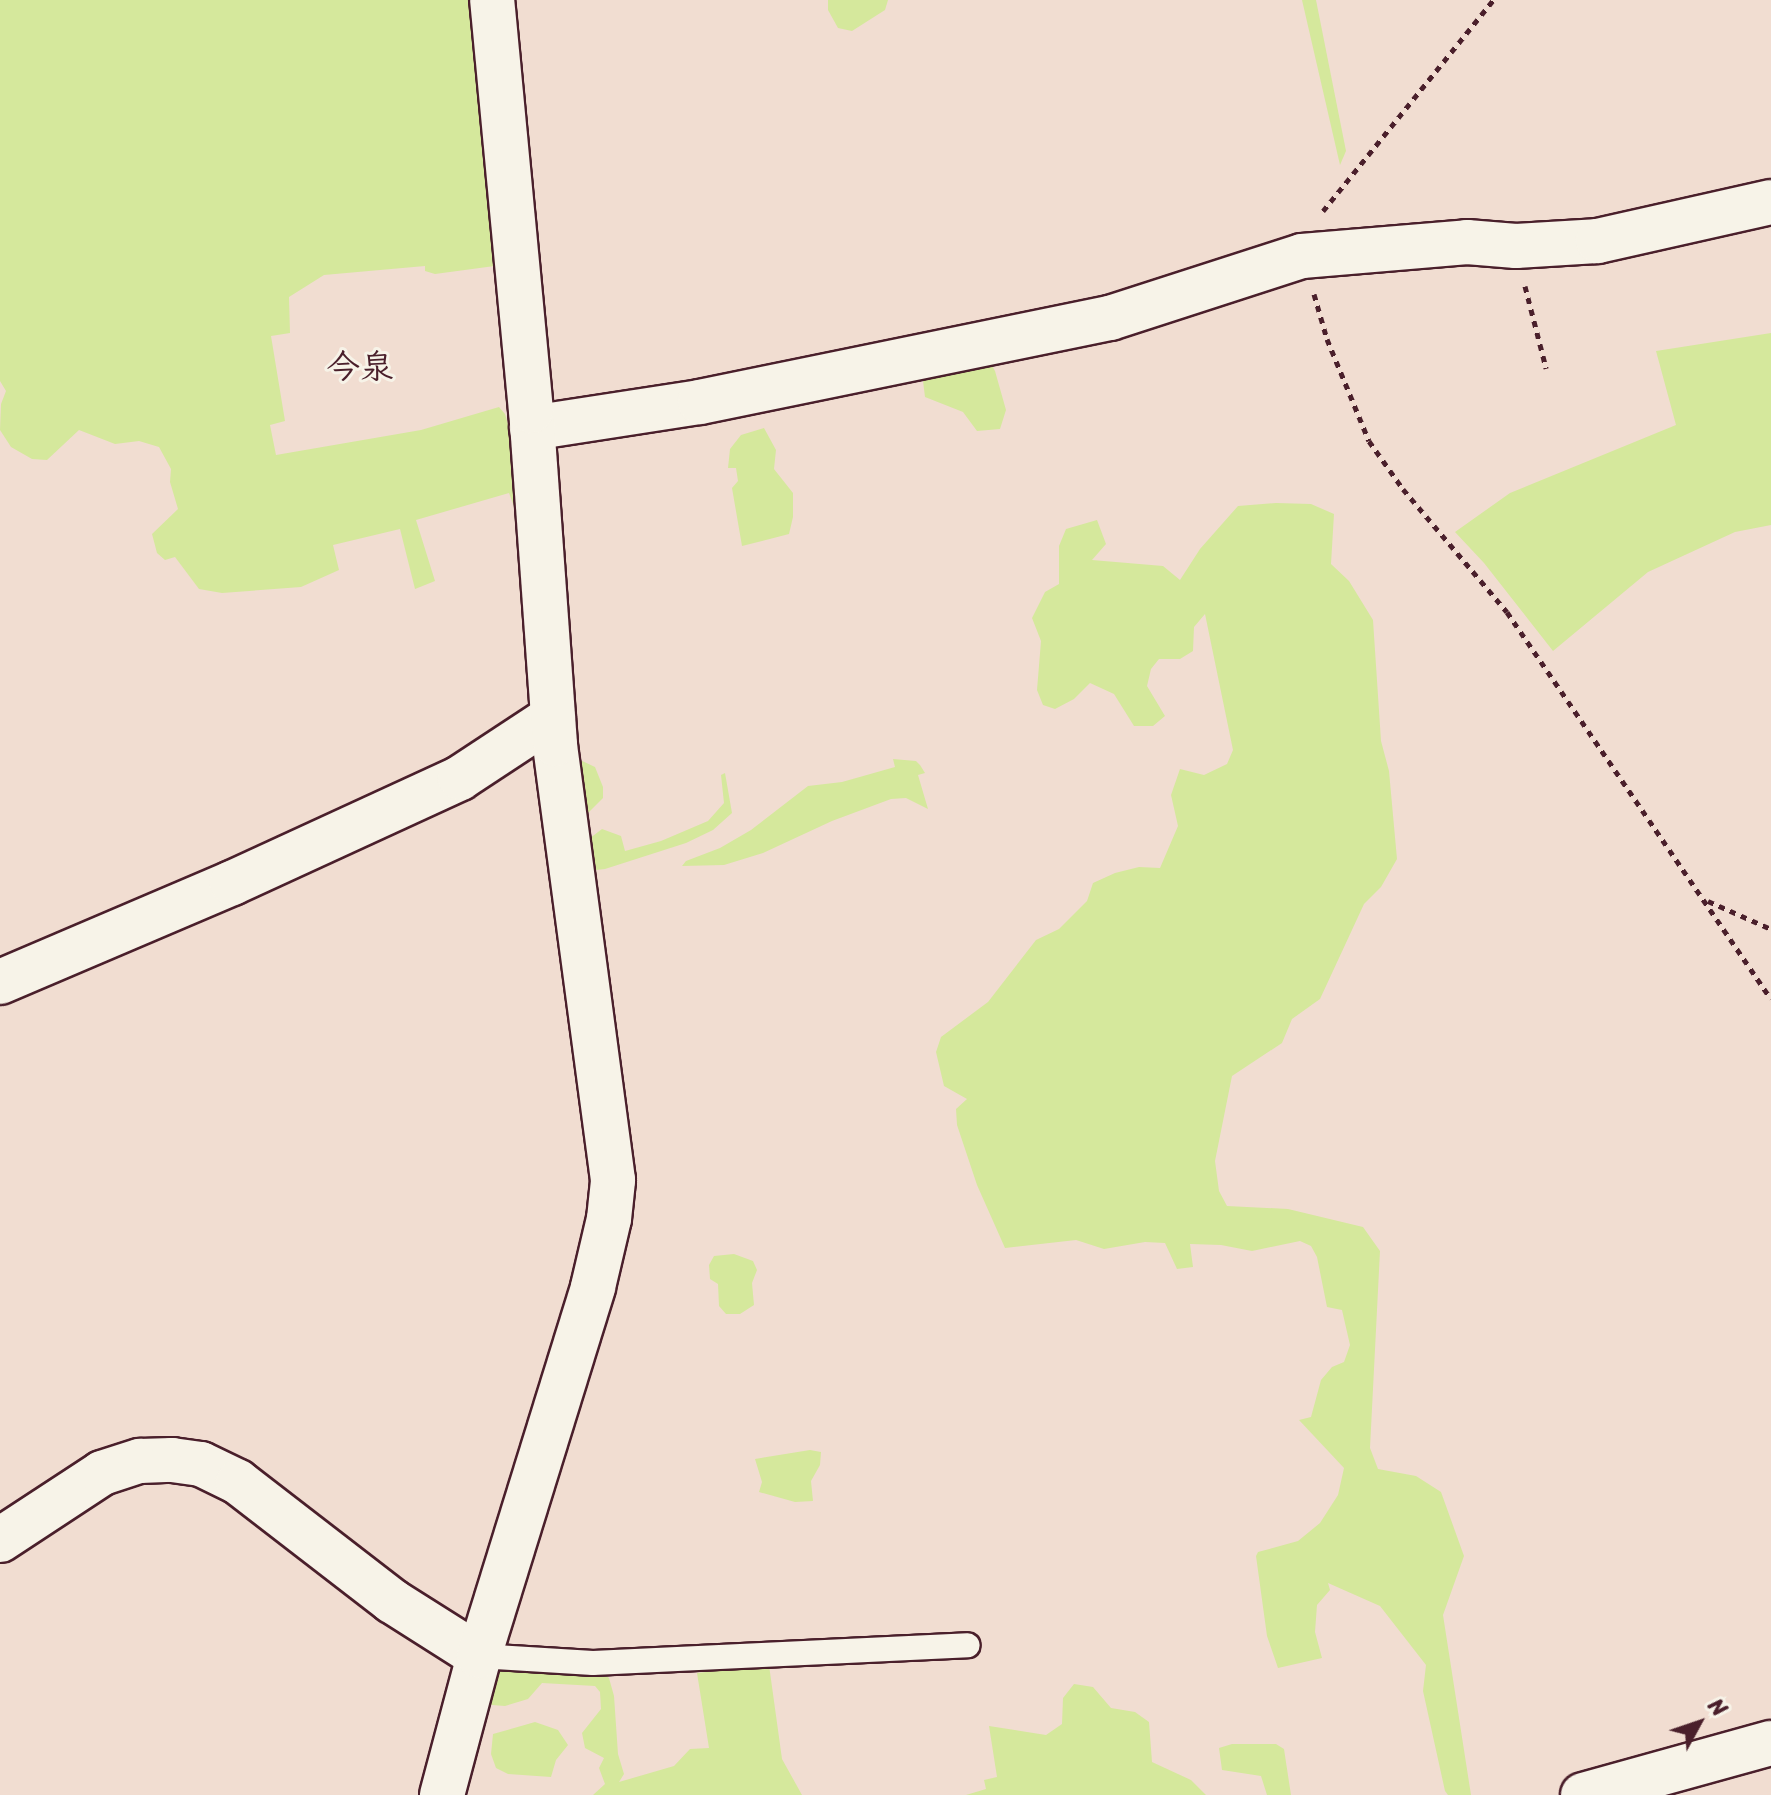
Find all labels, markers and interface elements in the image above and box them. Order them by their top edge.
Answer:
district label: 今泉 [326,348,394,388]
north arrow [1659,1683,1739,1763]
text: N [1698,1689,1738,1726]

